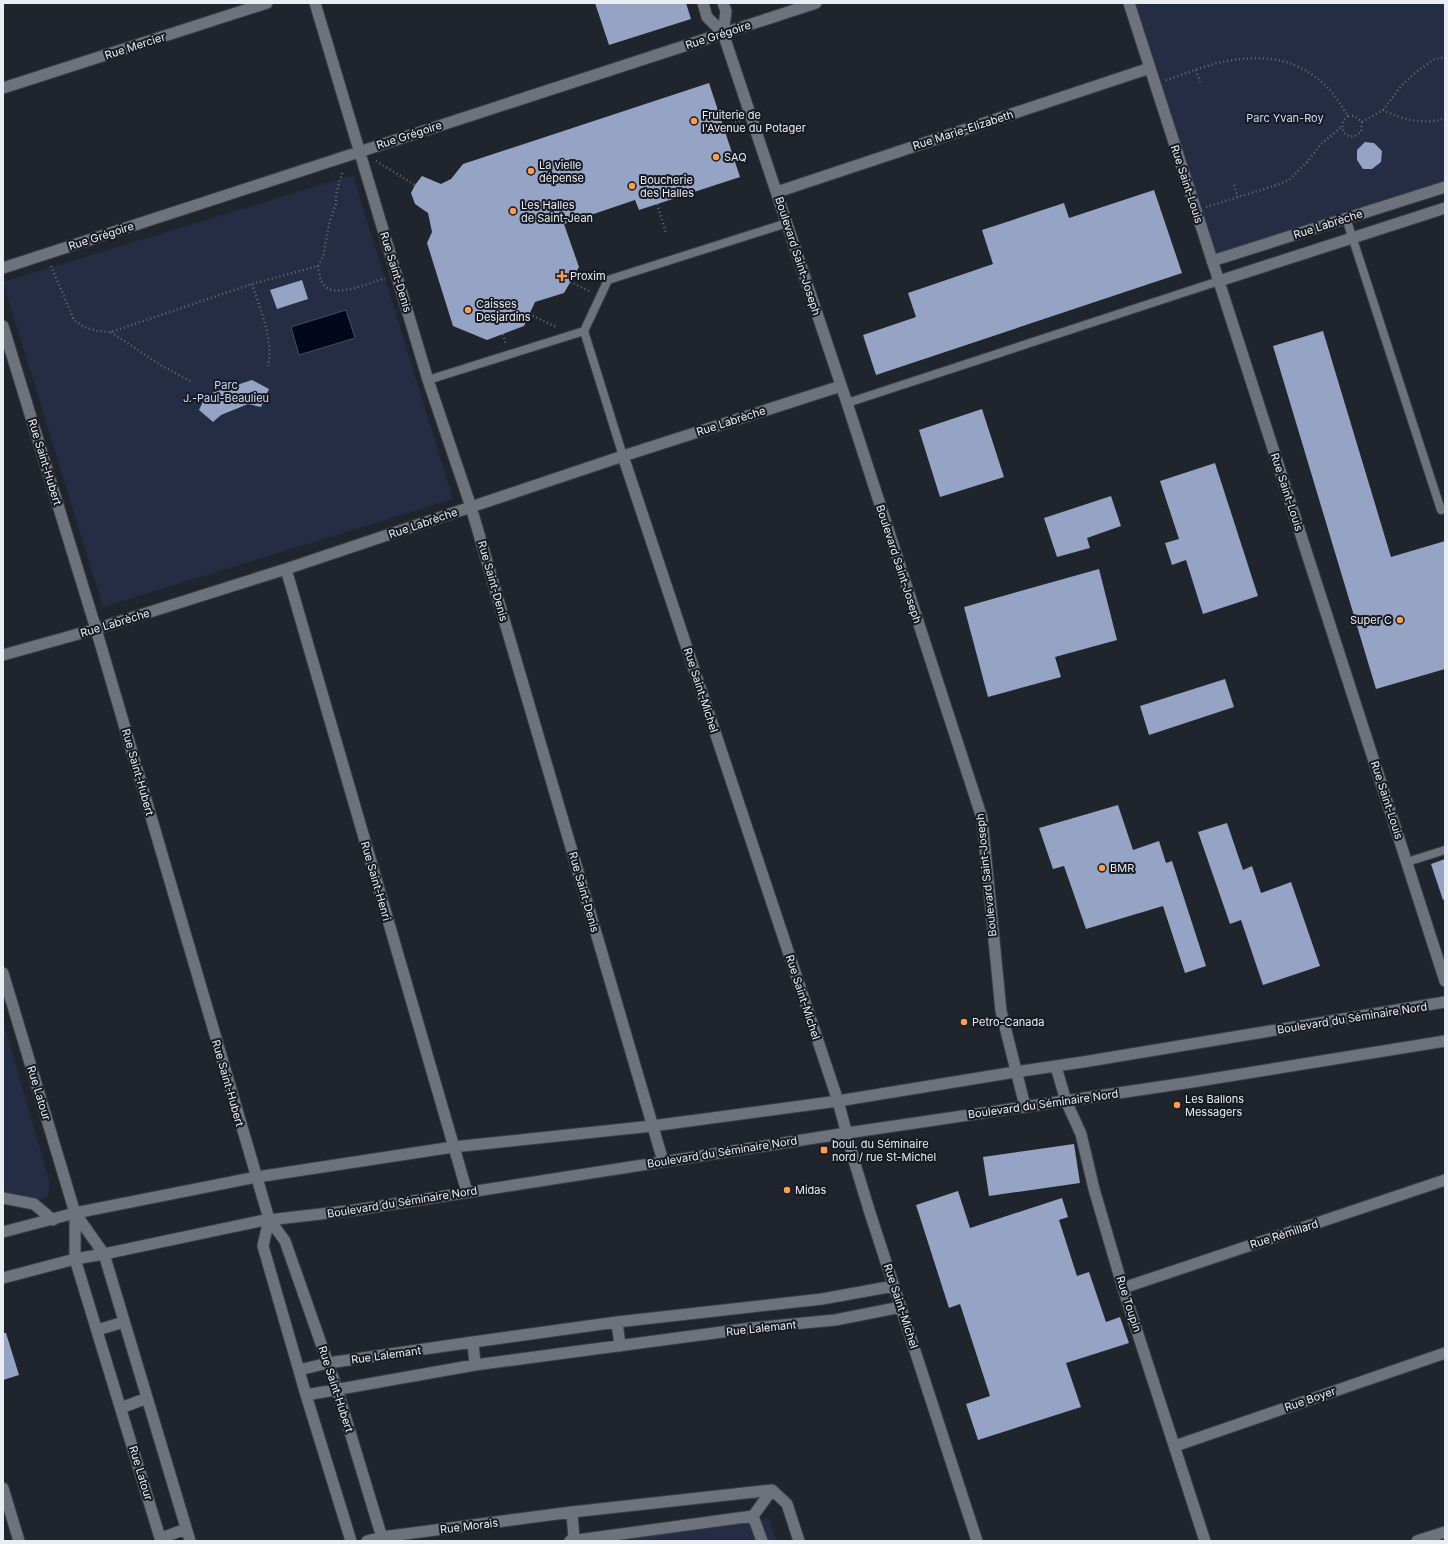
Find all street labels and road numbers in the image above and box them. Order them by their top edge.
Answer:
street label: Rue Grégoire [683,18,753,52]
street label: Rue Mercier [103,30,167,62]
street label: Rue Marie-Elizabeth [911,107,1015,153]
street label: Rue Grégoire [374,118,444,152]
street label: Rue Saint-Louis [1168,143,1206,225]
street label: Boulevard Saint-Joseph [772,195,824,317]
street label: Rue Labrèche [1292,206,1364,242]
street label: Rue Grégoire [66,219,136,253]
street label: Rue Saint-Denis [377,230,415,314]
street label: Rue Labrèche [695,403,767,439]
street label: Rue Saint-Hubert [25,417,65,507]
street label: Rue Saint-Louis [1268,451,1306,533]
street label: Boulevard Saint-Joseph [873,503,925,625]
street label: Rue Labrèche [387,505,459,541]
street label: Rue Saint-Denis [475,539,511,623]
street label: Rue Labrèche [79,606,151,640]
street label: Rue Saint-Michel [681,646,721,734]
street label: Rue Saint-Hubert [119,727,157,817]
street label: Rue Saint-Louis [1368,759,1406,841]
street label: Boulevard Saint-Joseph [973,813,999,937]
street label: Rue Saint-Henri [358,840,394,922]
street label: Rue Saint-Denis [566,850,602,934]
street label: Rue Saint-Michel [783,953,823,1041]
street label: Boulevard du Séminaire Nord [1276,999,1428,1037]
street label: Rue Saint-Hubert [209,1038,247,1128]
street label: Rue Latour [24,1064,54,1122]
street label: Boulevard du Séminaire Nord [967,1087,1119,1121]
street label: Boulevard du Séminaire Nord [646,1133,798,1171]
street label: Boulevard du Séminaire Nord [326,1183,478,1221]
street label: Rue Rémillard [1248,1216,1320,1252]
street label: Rue Saint-Michel [881,1262,921,1350]
street label: Rue Toupin [1113,1274,1145,1334]
street label: Rue Lalemant [725,1317,797,1339]
street label: Rue Lalemant [350,1343,422,1367]
street label: Rue Saint-Hubert [315,1344,357,1434]
street label: Rue Boyer [1283,1384,1337,1414]
street label: Rue Latour [126,1444,156,1502]
street label: Rue Morais [439,1515,499,1537]

